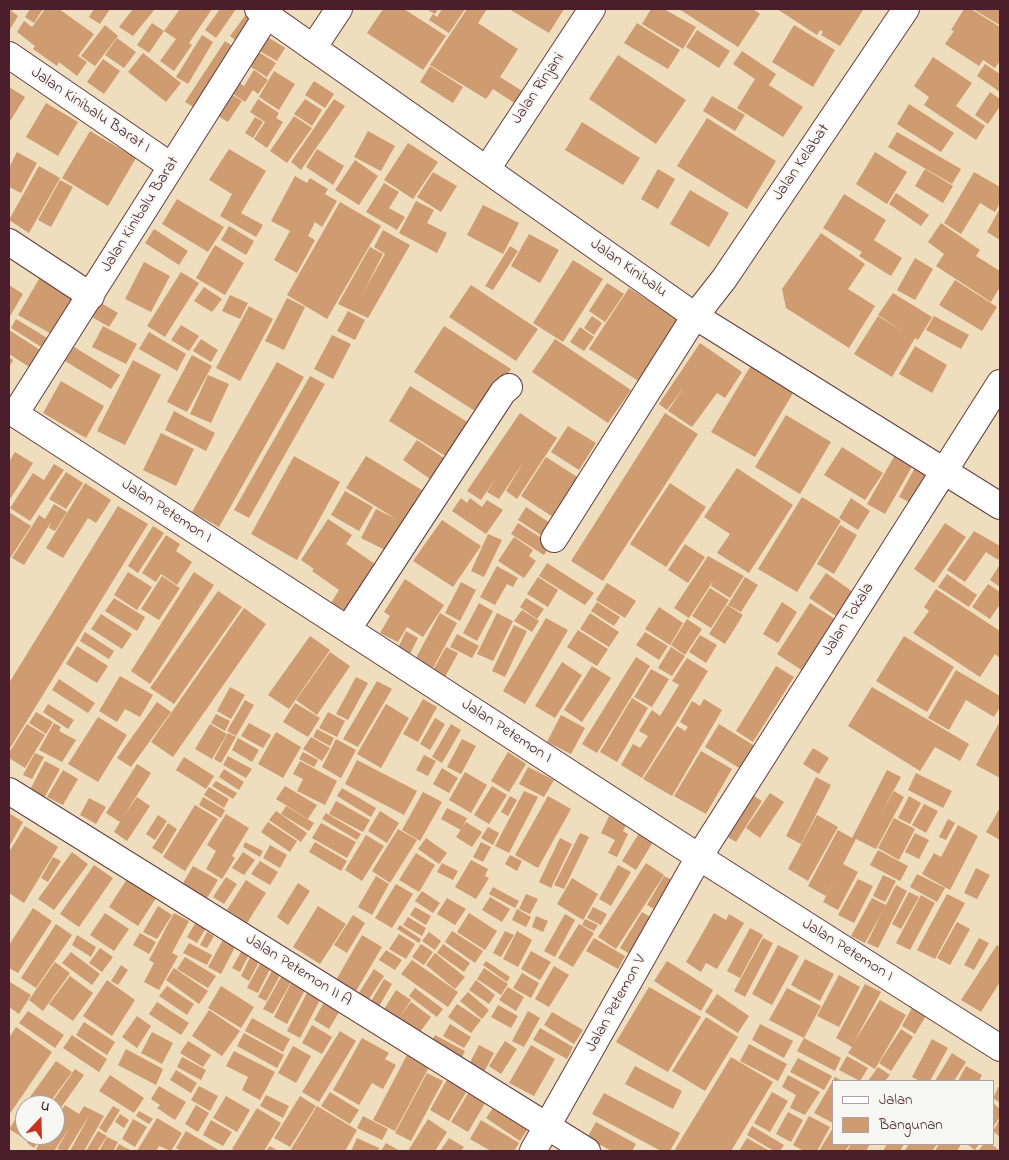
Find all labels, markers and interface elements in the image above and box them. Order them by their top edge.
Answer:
street label: Jalan Rinjani [508,50,570,128]
street label: Jalan Kinibalu Barat I [27,64,153,158]
street label: Jalan Kelabat [769,121,835,205]
street label: Jalan Kinibalu Barat [98,154,184,276]
street label: Jalan Kinibalu [586,235,670,303]
street label: Jalan Petemon I [117,476,215,548]
street label: Jalan Tokala [819,580,879,660]
street label: Jalan Petemon I [457,696,555,768]
street label: Jalan Petemon I [798,915,896,987]
street label: Jalan Petemon II A [241,931,355,1011]
street label: Jalan Petemon V [582,952,652,1056]
legend [832,1080,994,1145]
text: Jalan [879,1089,912,1111]
north arrow [15,1095,65,1145]
text: U [37,1095,53,1118]
text: Bangunan [879,1114,943,1136]

